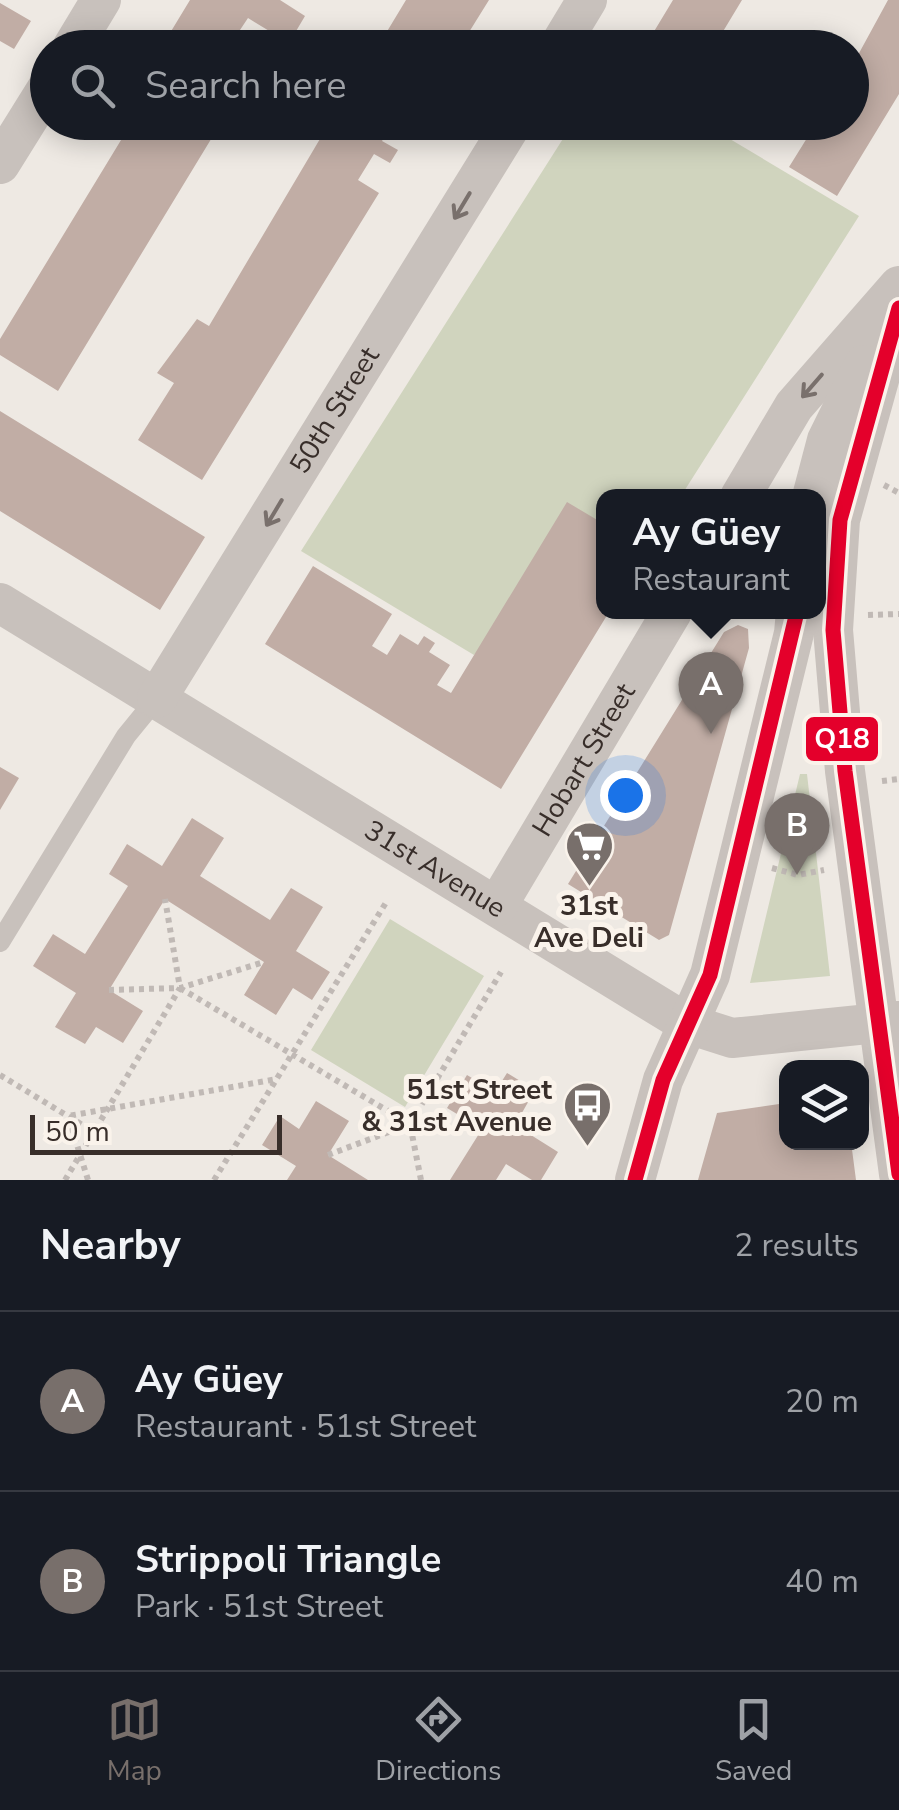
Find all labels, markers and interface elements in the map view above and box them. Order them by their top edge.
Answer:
search box [30,30,869,140]
icon: search [65,58,120,113]
text: Search here [145,60,346,111]
one-way arrow [452,191,472,220]
street label: 50th Street [281,340,389,481]
one-way arrow [800,373,823,398]
popup [596,489,826,619]
one-way arrow [264,498,284,527]
text: Ay Güey [632,507,780,558]
text: Restaurant [632,558,790,601]
pin: A [678,652,744,734]
street label: Hobart Street [524,676,644,844]
line badge: Q18 [804,715,880,763]
text: Q18 [814,720,870,758]
your location [600,770,651,821]
pin: B [764,792,830,875]
street label: 31st Avenue [357,811,513,927]
supermarket icon: 31st Ave Deli [563,820,615,888]
place label: 31st Ave Deli [534,887,644,957]
map controls [779,1060,869,1150]
button: layers [779,1060,869,1150]
place label: 51st Street & 31st Avenue [361,1071,552,1141]
bus stop icon: 51st Street & 31st Avenue [561,1080,613,1148]
scale bar [30,1110,282,1154]
text: 50 m [45,1113,110,1151]
text: Nearby [40,1217,181,1274]
text: 2 results [734,1224,859,1267]
text: Ay Güey [135,1354,283,1405]
text: A [61,1380,84,1423]
text: 20 m [785,1380,859,1423]
text: Restaurant · 51st Street [135,1405,476,1448]
text: Strippoli Triangle [135,1534,441,1585]
text: B [61,1560,84,1603]
text: 40 m [785,1560,859,1603]
text: Park · 51st Street [135,1585,383,1628]
tab: Map [107,1692,162,1790]
tab: Directions [375,1692,501,1790]
tab: Saved [715,1692,792,1790]

